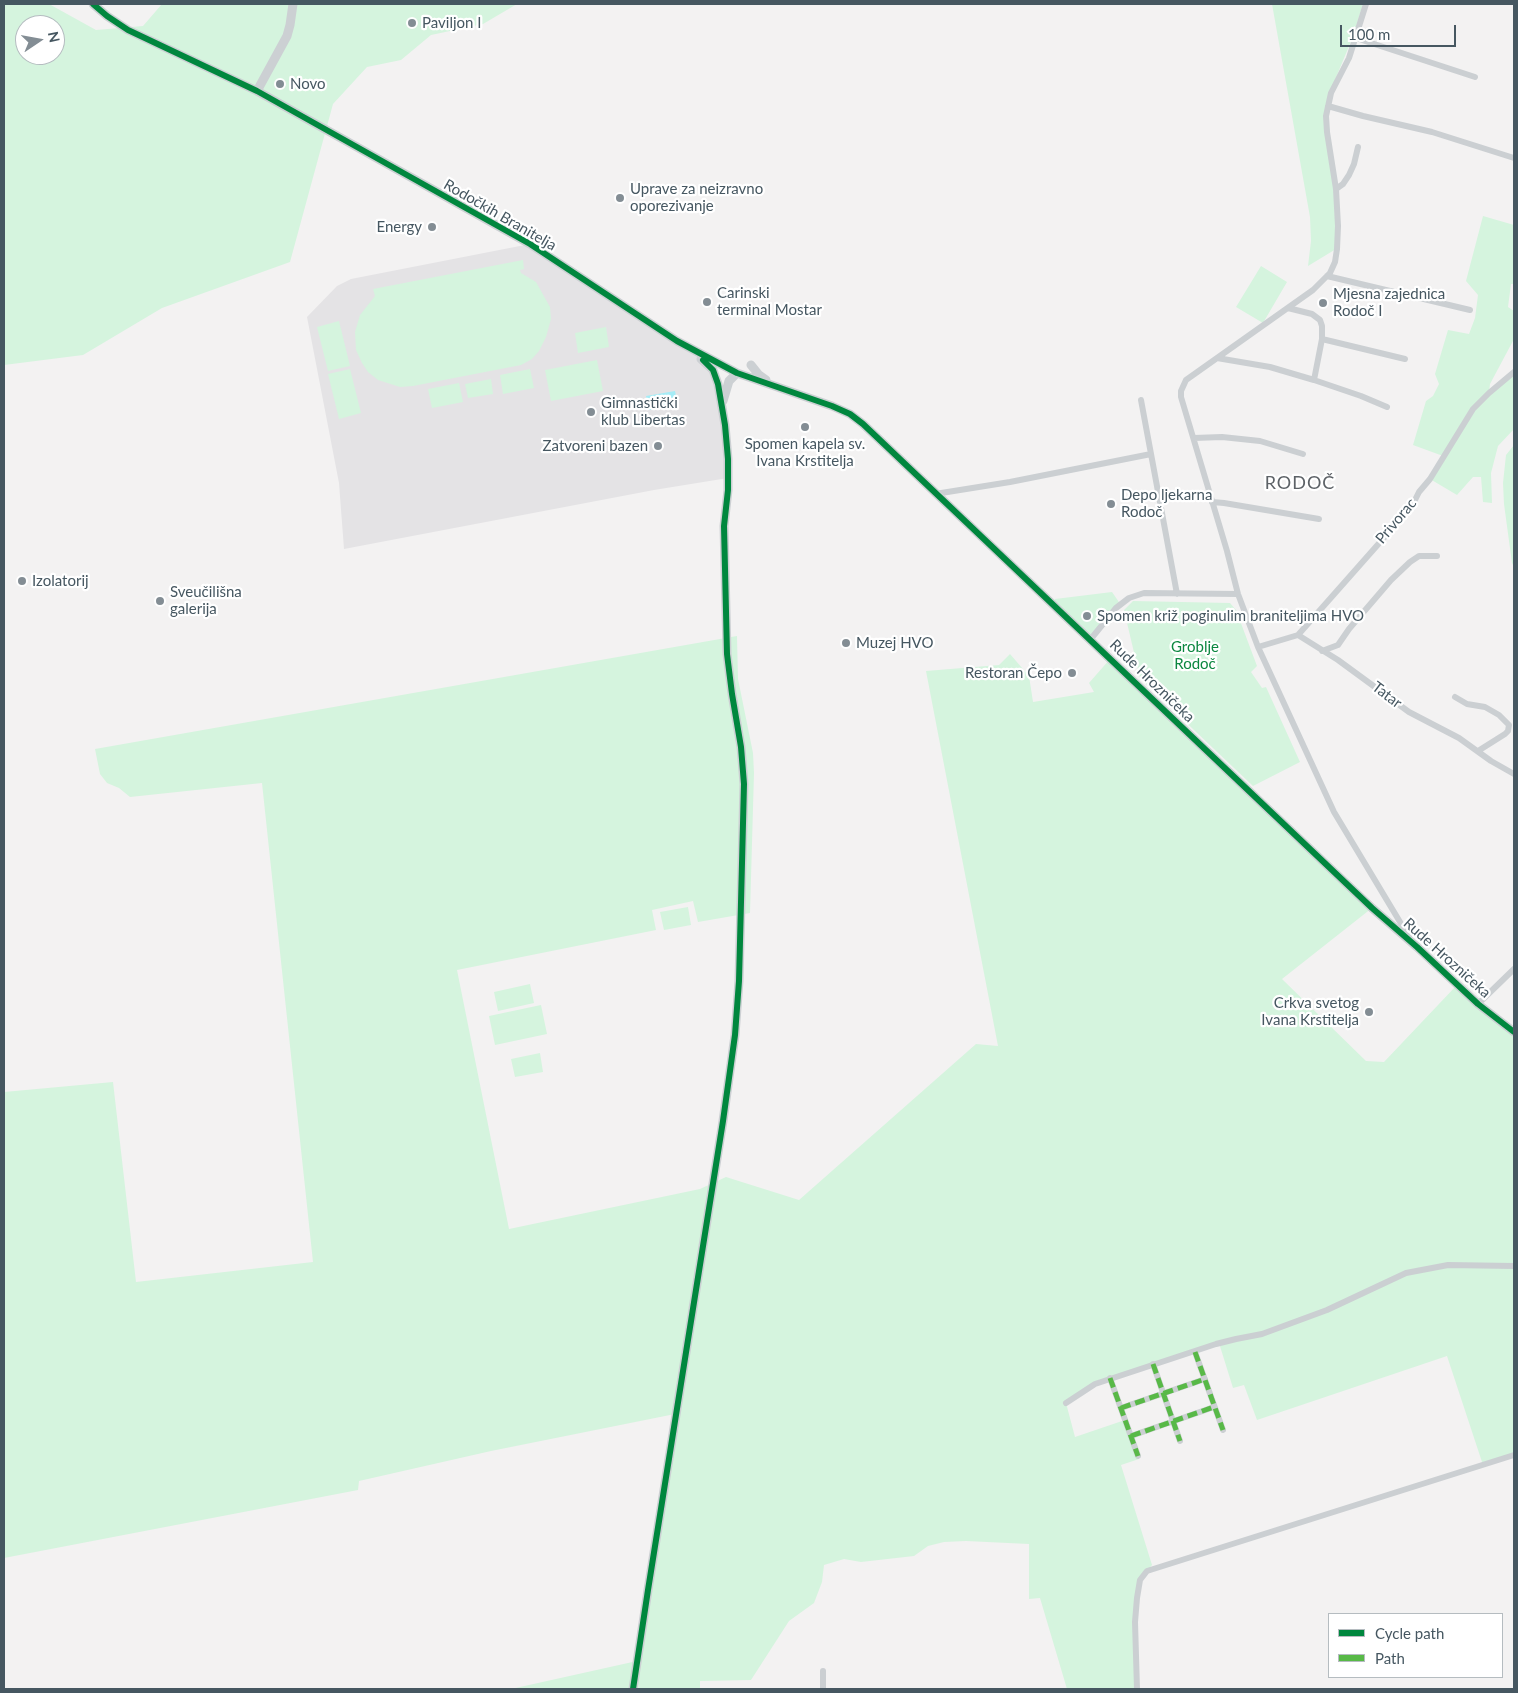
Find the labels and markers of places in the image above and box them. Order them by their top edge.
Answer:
place label: Paviljon I [422,14,481,32]
marker: Paviljon I [406,17,418,29]
place label: Novo [290,75,326,93]
marker: Novo [274,78,286,90]
place label: Uprave za neizravno oporezivanje [630,180,763,215]
marker: Uprave za neizravno oporezivanje [614,192,626,204]
place label: Energy [376,218,422,236]
marker: Energy [426,221,438,233]
place label: Carinski terminal Mostar [717,284,822,319]
place label: Mjesna zajednica Rodoč I [1333,285,1445,320]
marker: Carinski terminal Mostar [701,296,713,308]
marker: Mjesna zajednica Rodoč I [1317,297,1329,309]
place label: Gimnastički klub Libertas [601,394,685,429]
marker: Gimnastički klub Libertas [585,406,597,418]
marker: Spomen kapela sv. Ivana Krstitelja [799,421,811,433]
place label: Spomen kapela sv. Ivana Krstitelja [745,435,865,470]
place label: Zatvoreni bazen [543,437,648,455]
marker: Zatvoreni bazen [652,440,664,452]
place label: Depo ljekarna Rodoč [1121,486,1212,521]
marker: Depo ljekarna Rodoč [1105,498,1117,510]
place label: Izolatorij [32,572,89,590]
marker: Izolatorij [16,575,28,587]
place label: Sveučilišna galerija [170,583,242,618]
marker: Sveučilišna galerija [154,595,166,607]
place label: Spomen križ poginulim braniteljima HVO [1097,607,1364,625]
marker: Spomen križ poginulim braniteljima HVO [1081,610,1093,622]
place label: Muzej HVO [856,634,933,652]
marker: Muzej HVO [840,637,852,649]
place label: Restoran Čepo [965,664,1062,682]
marker: Restoran Čepo [1066,667,1078,679]
place label: Crkva svetog Ivana Krstitelja [1261,994,1359,1029]
marker: Crkva svetog Ivana Krstitelja [1363,1006,1375,1018]

